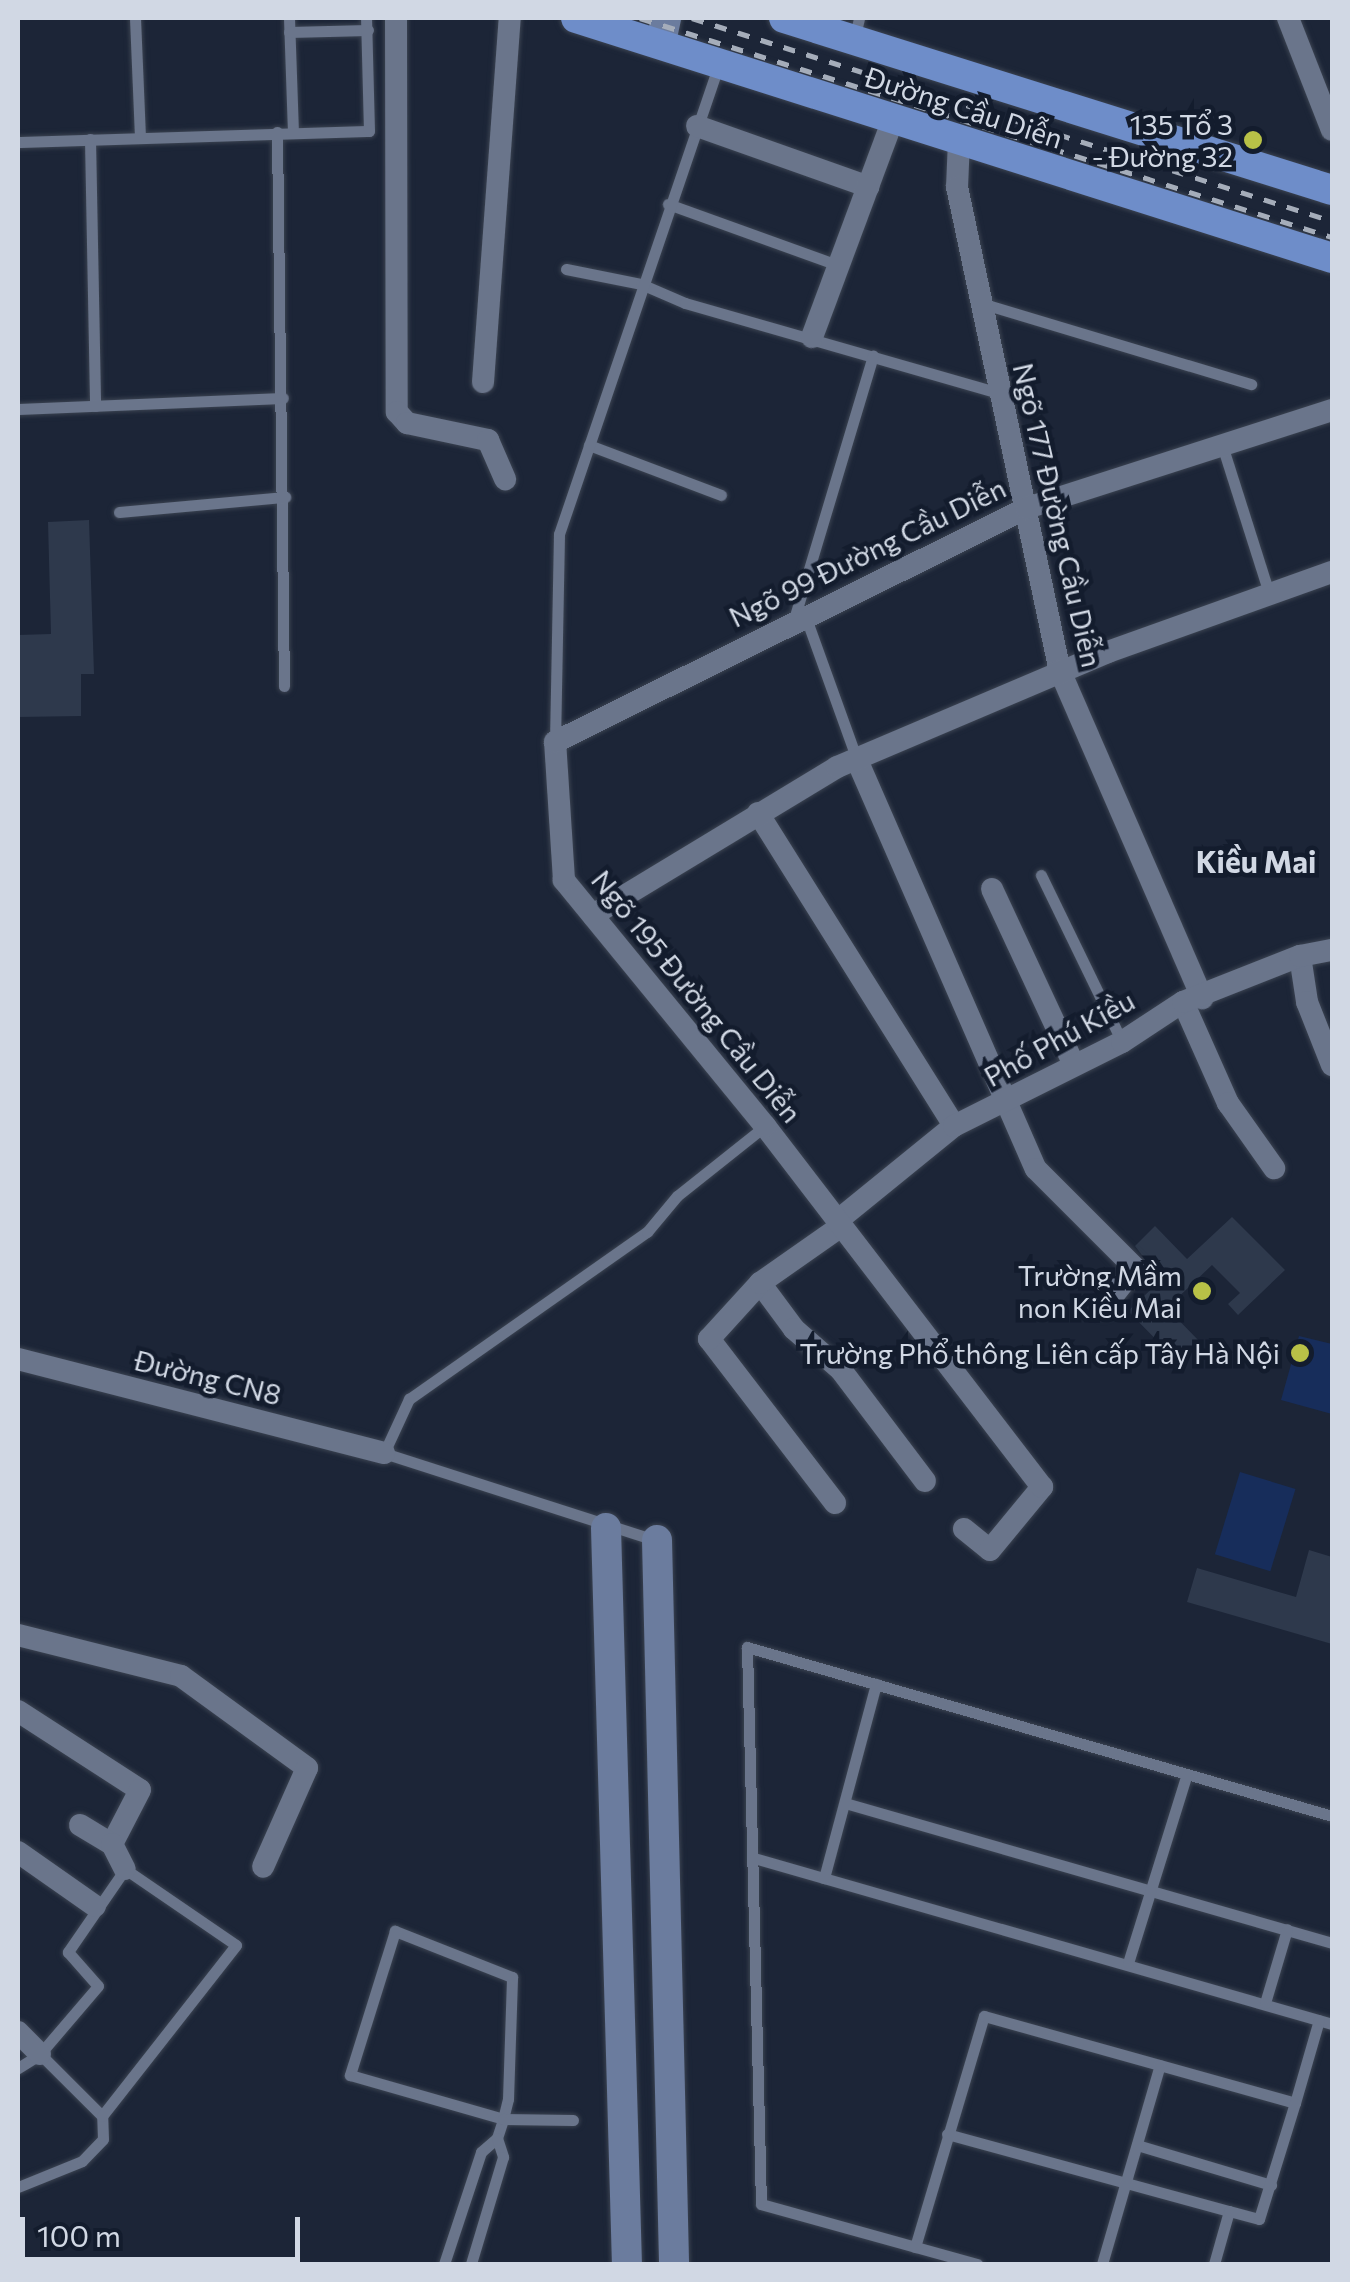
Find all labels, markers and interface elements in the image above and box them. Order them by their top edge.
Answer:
street label: Đường Cầu Diễn [861,59,1067,155]
place label: 135 Tổ 3 - Đường 32 [1092,107,1233,173]
marker: 135 Tổ 3 - Đường 32 [1242,129,1264,151]
street label: Ngõ 177 Đường Cầu Diễn [1007,360,1109,670]
street label: Ngõ 99 Đường Cầu Diễn [723,470,1011,634]
district label: Kiều Mai [1196,843,1316,879]
street label: Ngõ 195 Đường Cầu Diễn [585,863,809,1129]
street label: Phố Phú Kiều [978,983,1140,1093]
place label: Trường Mầm non Kiều Mai [1018,1258,1182,1324]
marker: Trường Mầm non Kiều Mai [1191,1280,1213,1302]
place label: Trường Phổ thông Liên cấp Tây Hà Nội [799,1336,1280,1370]
marker: Trường Phổ thông Liên cấp Tây Hà Nội [1289,1342,1311,1364]
street label: Đường CN8 [131,1343,285,1411]
scale bar [25,2197,305,2259]
text: 100 m [37,2216,121,2253]

